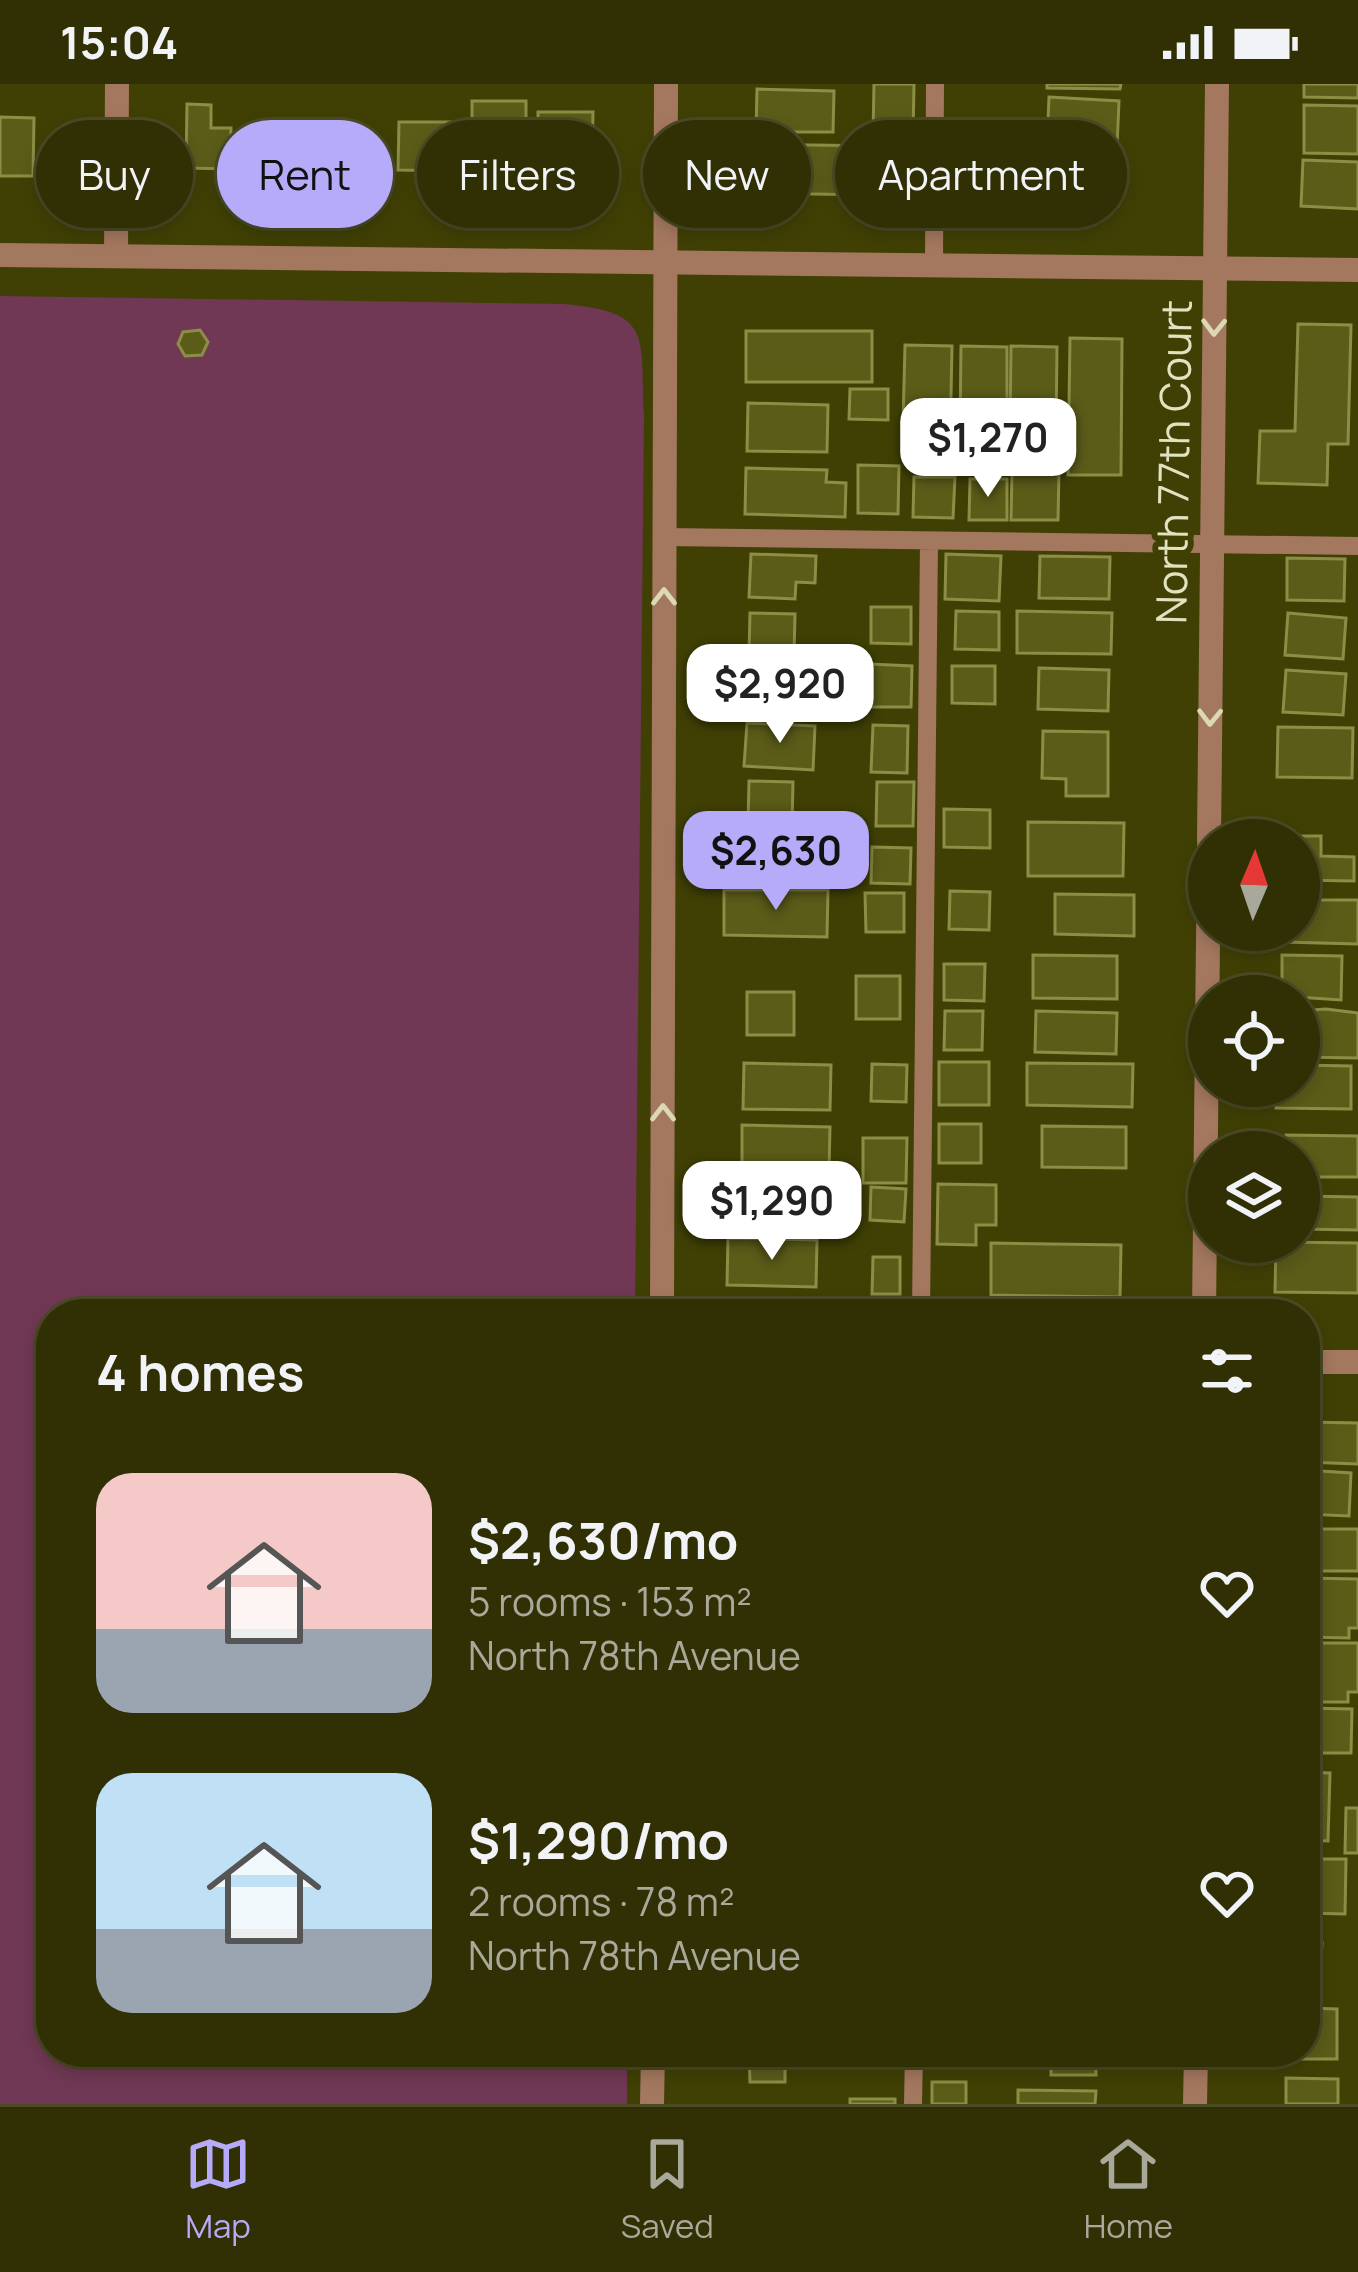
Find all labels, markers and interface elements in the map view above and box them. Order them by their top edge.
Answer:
text: 15:04 [60,11,179,73]
chip: Buy [36,120,193,228]
chip: Rent [217,120,393,228]
chip: Filters [417,120,619,228]
chip: New [643,120,811,228]
chip: Apartment [835,120,1127,228]
street label: North 77th Court [1141,299,1205,625]
one-way arrow [1202,318,1228,337]
pin: $1,270 [890,398,1086,500]
text: $1,270 [927,410,1049,464]
one-way arrow [651,587,677,605]
pin: $2,920 [682,644,878,746]
text: $2,920 [714,656,846,710]
one-way arrow [1198,708,1224,727]
pin: $2,630 [678,811,874,913]
north arrow [1188,819,1320,951]
map controls [1188,819,1320,1263]
text: $2,630 [710,823,842,877]
button: locate [1188,975,1320,1107]
one-way arrow [650,1103,676,1121]
button: layers [1188,1131,1320,1263]
pin: $1,290 [674,1161,870,1263]
text: $1,290 [710,1173,834,1227]
text: 4 homes [96,1337,304,1406]
icon: filters [1194,1338,1260,1404]
text: $2,630/mo [468,1505,738,1574]
icon: home [192,1521,336,1665]
icon: heart [1194,1560,1260,1626]
text: 5 rooms · 153 m² [468,1574,752,1628]
text: North 78th Avenue [468,1628,801,1682]
text: $1,290/mo [468,1805,729,1874]
icon: home [192,1821,336,1965]
icon: heart [1194,1860,1260,1926]
text: 2 rooms · 78 m² [468,1874,735,1928]
text: North 78th Avenue [468,1928,801,1982]
tab: Map [185,2131,251,2248]
tab: Saved [621,2131,714,2248]
tab: Home [1084,2131,1173,2248]

